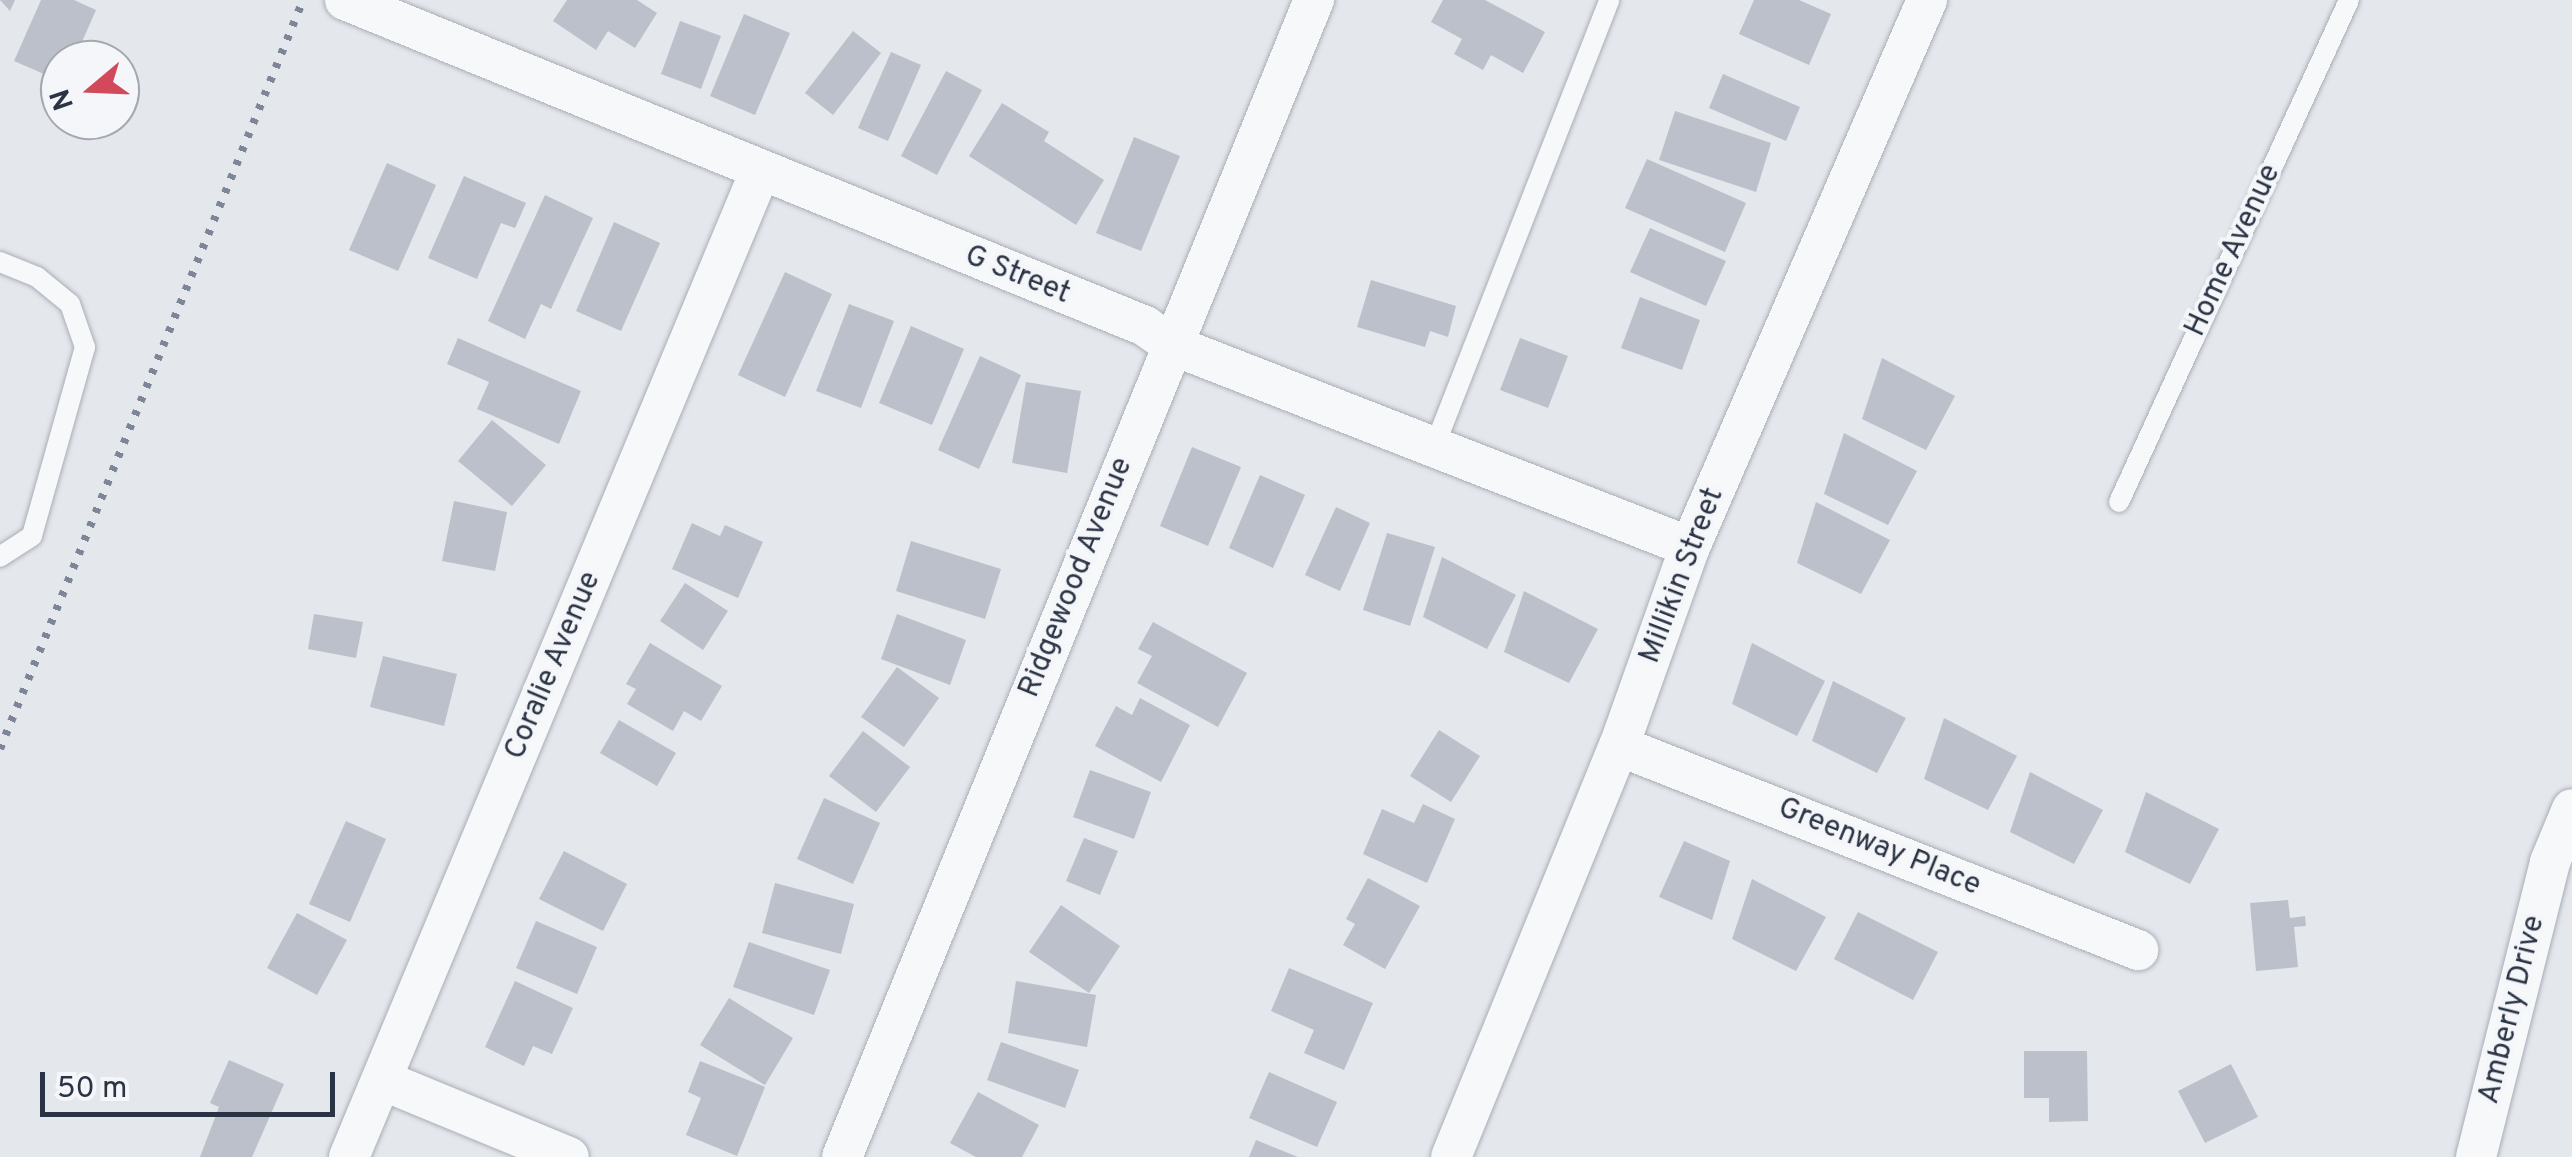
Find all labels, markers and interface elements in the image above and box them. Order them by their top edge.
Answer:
north arrow [40,40,140,140]
text: N [43,84,84,114]
street label: Home Avenue [2178,159,2290,343]
street label: G Street [959,239,1075,313]
street label: Ridgewood Avenue [1012,452,1142,704]
street label: Millikin Street [1633,483,1733,669]
street label: Coralie Avenue [498,566,610,766]
street label: Greenway Place [1772,791,1986,905]
street label: Amberly Drive [2472,912,2554,1108]
scale bar [45,1052,340,1114]
text: 50 m [57,1071,127,1108]

